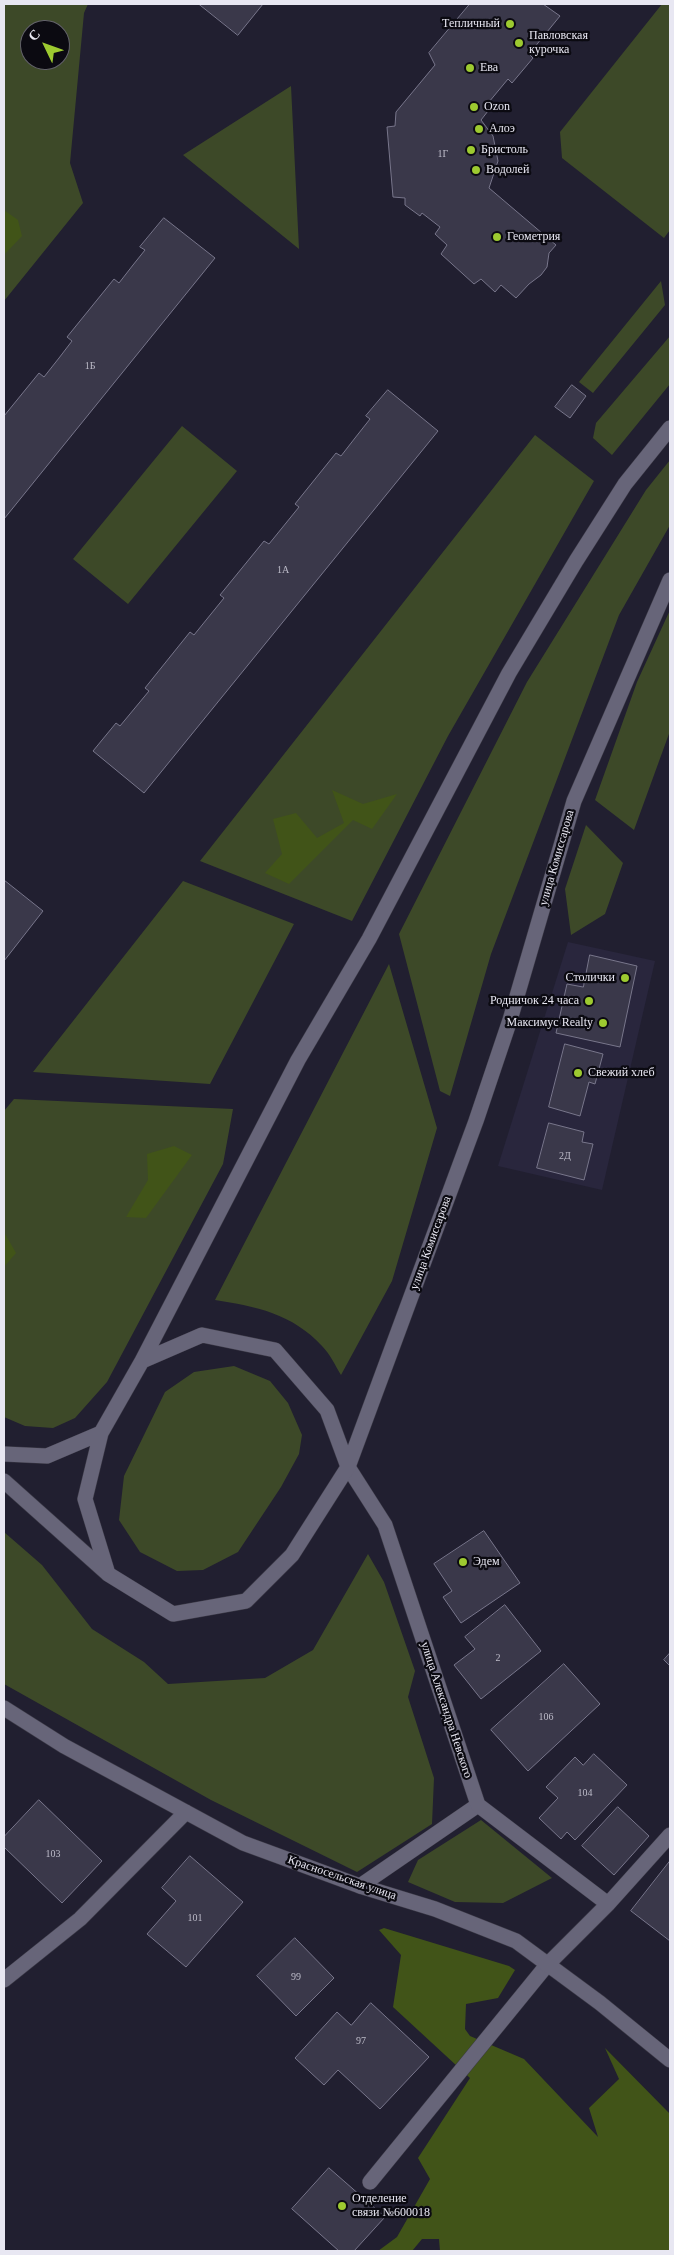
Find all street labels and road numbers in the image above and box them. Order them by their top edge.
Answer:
street label: улица Комиссарова [536,809,578,907]
street label: улица Комиссарова [407,1194,455,1292]
street label: улица Александра Невского [417,1640,475,1780]
street label: Красносельская улица [286,1853,398,1903]

